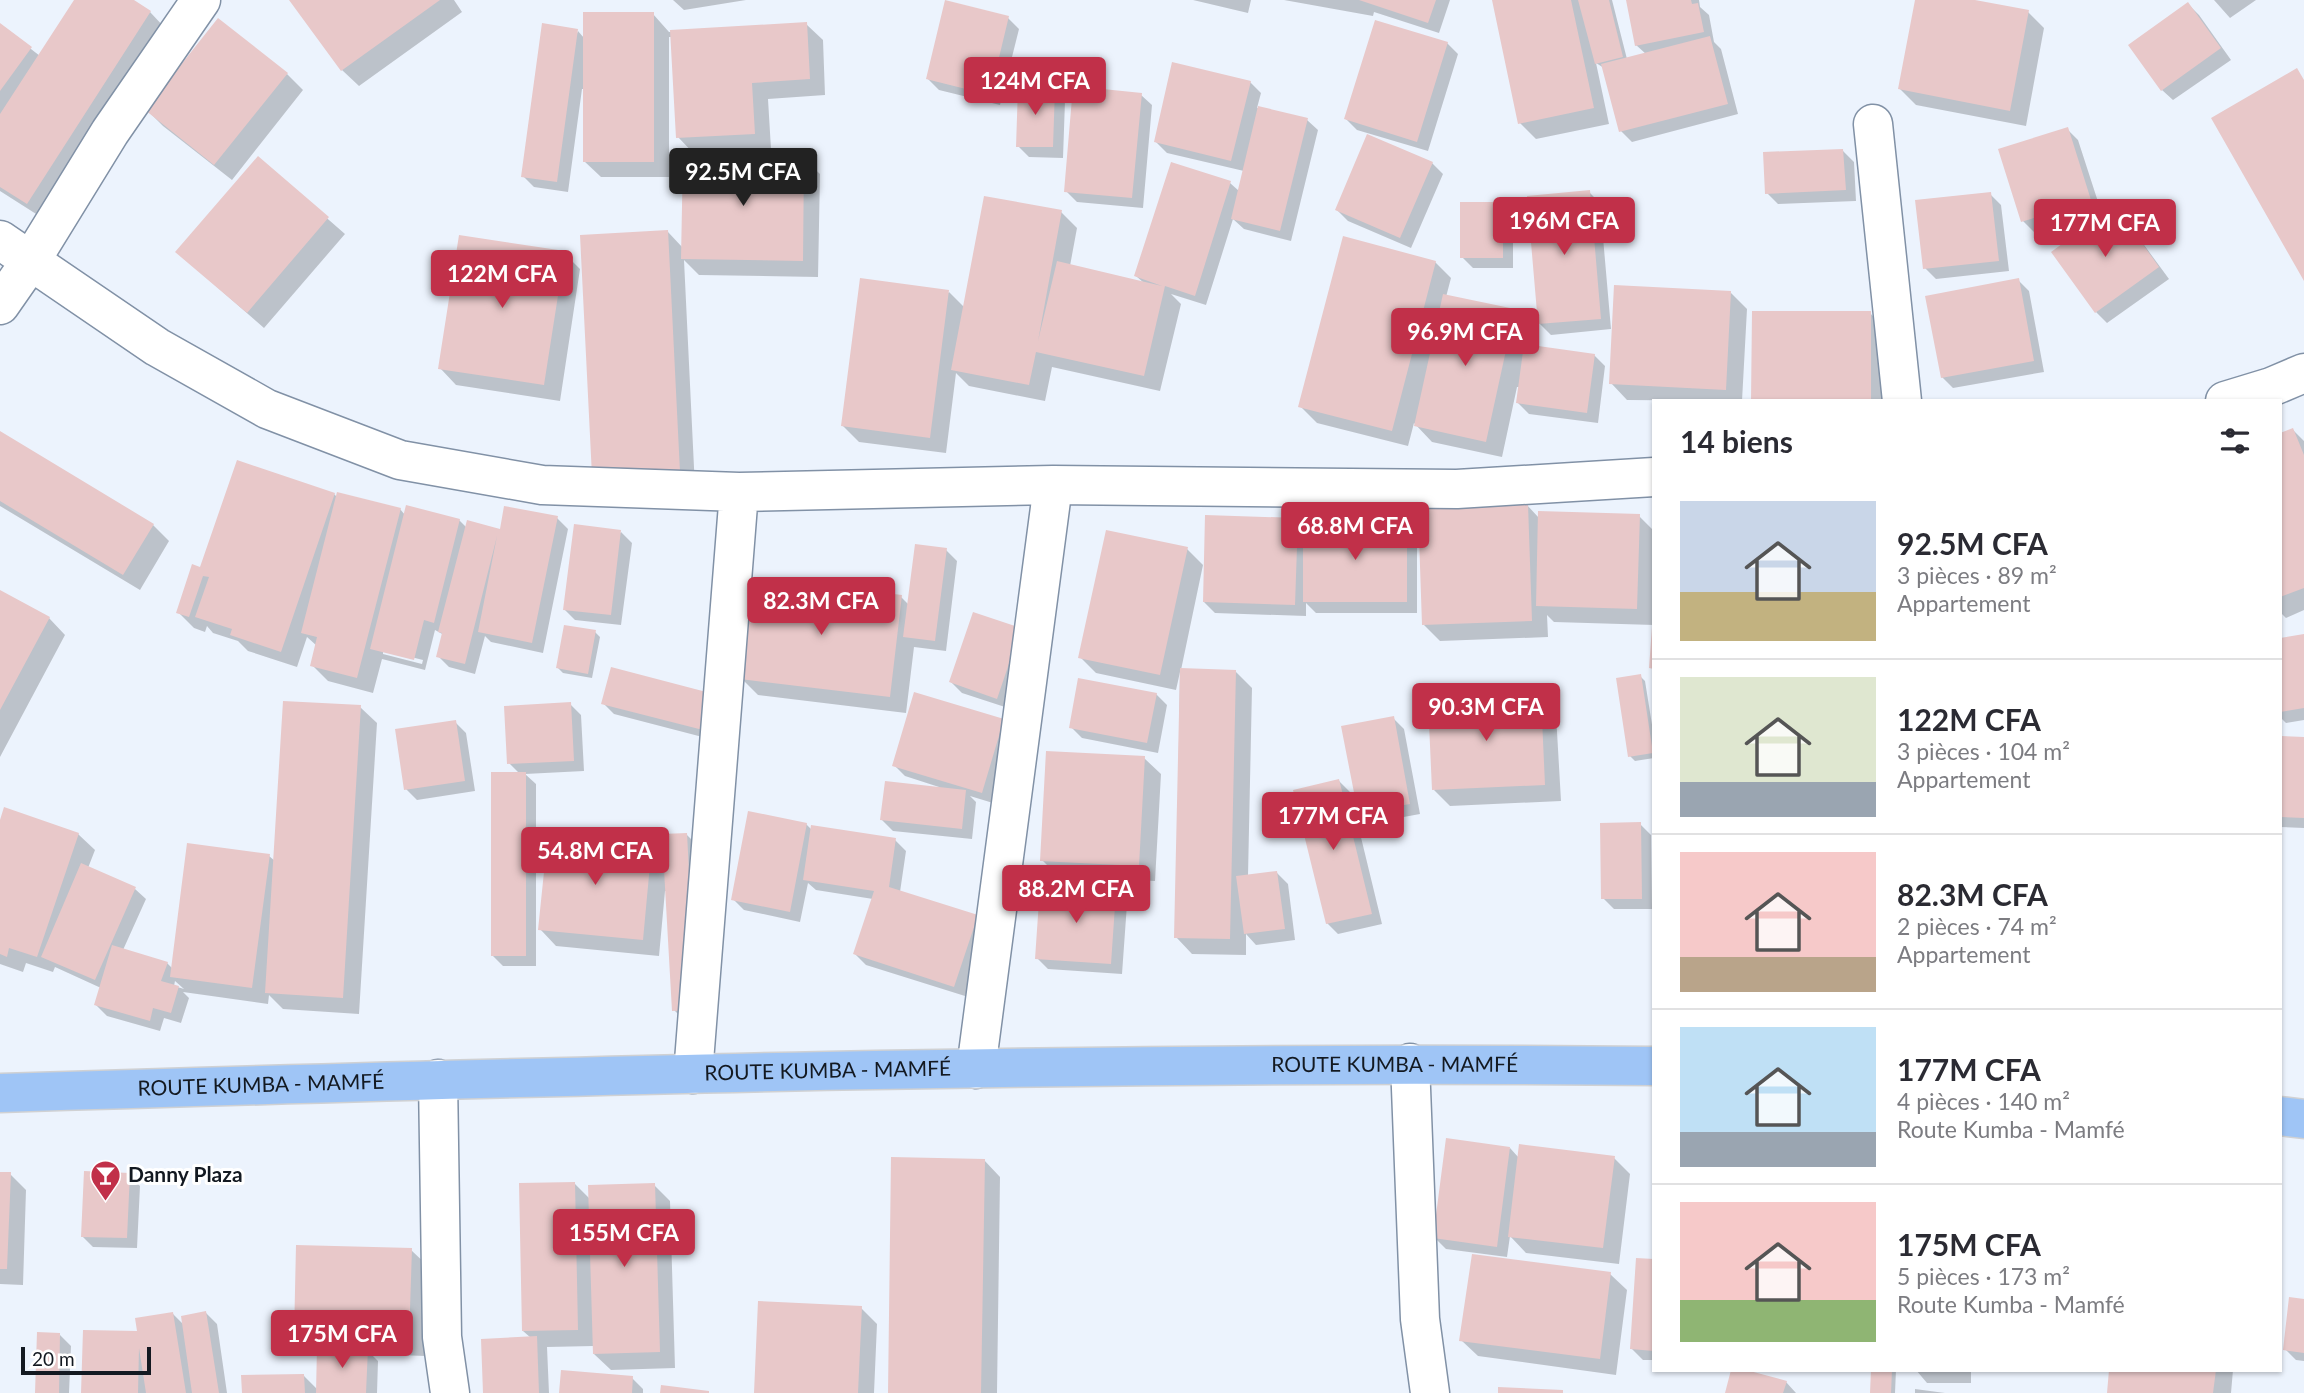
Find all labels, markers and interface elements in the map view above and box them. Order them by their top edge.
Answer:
pin: 124M CFA [963,58,1107,117]
text: 124M CFA [980,66,1090,94]
pin: 92.5M CFA [663,148,823,208]
text: 92.5M CFA [685,157,801,185]
pin: 196M CFA [1492,198,1636,257]
pin: 177M CFA [2033,200,2177,259]
text: 196M CFA [1509,206,1619,234]
text: 177M CFA [2050,208,2160,236]
pin: 122M CFA [430,250,574,310]
text: 122M CFA [447,259,557,287]
pin: 96.9M CFA [1385,308,1545,368]
text: 96.9M CFA [1407,317,1523,345]
icon: filters [2216,422,2254,460]
text: 14 biens [1680,423,1793,459]
pin: 68.8M CFA [1275,503,1435,562]
text: 68.8M CFA [1297,511,1413,539]
text: 92.5M CFA [1897,525,2048,561]
icon: home [1736,529,1820,613]
text: 3 pièces · 89 m² [1897,561,2057,589]
pin: 82.3M CFA [741,578,901,637]
text: 82.3M CFA [763,586,879,614]
text: Appartement [1897,589,2030,617]
pin: 90.3M CFA [1406,684,1566,743]
text: 90.3M CFA [1428,692,1544,720]
text: 122M CFA [1897,701,2041,737]
icon: home [1736,705,1820,789]
text: 3 pièces · 104 m² [1897,737,2070,765]
text: Appartement [1897,765,2030,793]
pin: 177M CFA [1261,792,1405,852]
text: 177M CFA [1278,801,1388,829]
pin: 54.8M CFA [515,828,675,887]
text: 54.8M CFA [537,836,653,864]
pin: 88.2M CFA [996,866,1156,925]
text: 88.2M CFA [1018,874,1134,902]
text: 82.3M CFA [1897,876,2048,912]
icon: home [1736,880,1820,964]
text: 2 pièces · 74 m² [1897,912,2057,940]
text: Appartement [1897,940,2030,968]
street label: ROUTE KUMBA - MAMFÉ [1271,1051,1518,1076]
text: 177M CFA [1897,1051,2041,1087]
street label: ROUTE KUMBA - MAMFÉ [704,1055,951,1084]
icon: home [1736,1055,1820,1139]
street label: ROUTE KUMBA - MAMFÉ [137,1068,385,1100]
text: 4 pièces · 140 m² [1897,1087,2070,1115]
text: Route Kumba - Mamfé [1897,1115,2125,1143]
bar icon: Danny Plaza [88,1158,122,1202]
place label: Danny Plaza [128,1161,243,1186]
pin: 155M CFA [552,1210,696,1269]
text: 155M CFA [569,1218,679,1246]
text: 175M CFA [1897,1226,2041,1262]
icon: home [1736,1230,1820,1314]
text: 5 pièces · 173 m² [1897,1262,2070,1290]
text: Route Kumba - Mamfé [1897,1290,2125,1318]
pin: 175M CFA [270,1310,414,1370]
text: 175M CFA [287,1319,397,1347]
scale bar [21,1344,150,1376]
text: 20 m [32,1347,75,1370]

